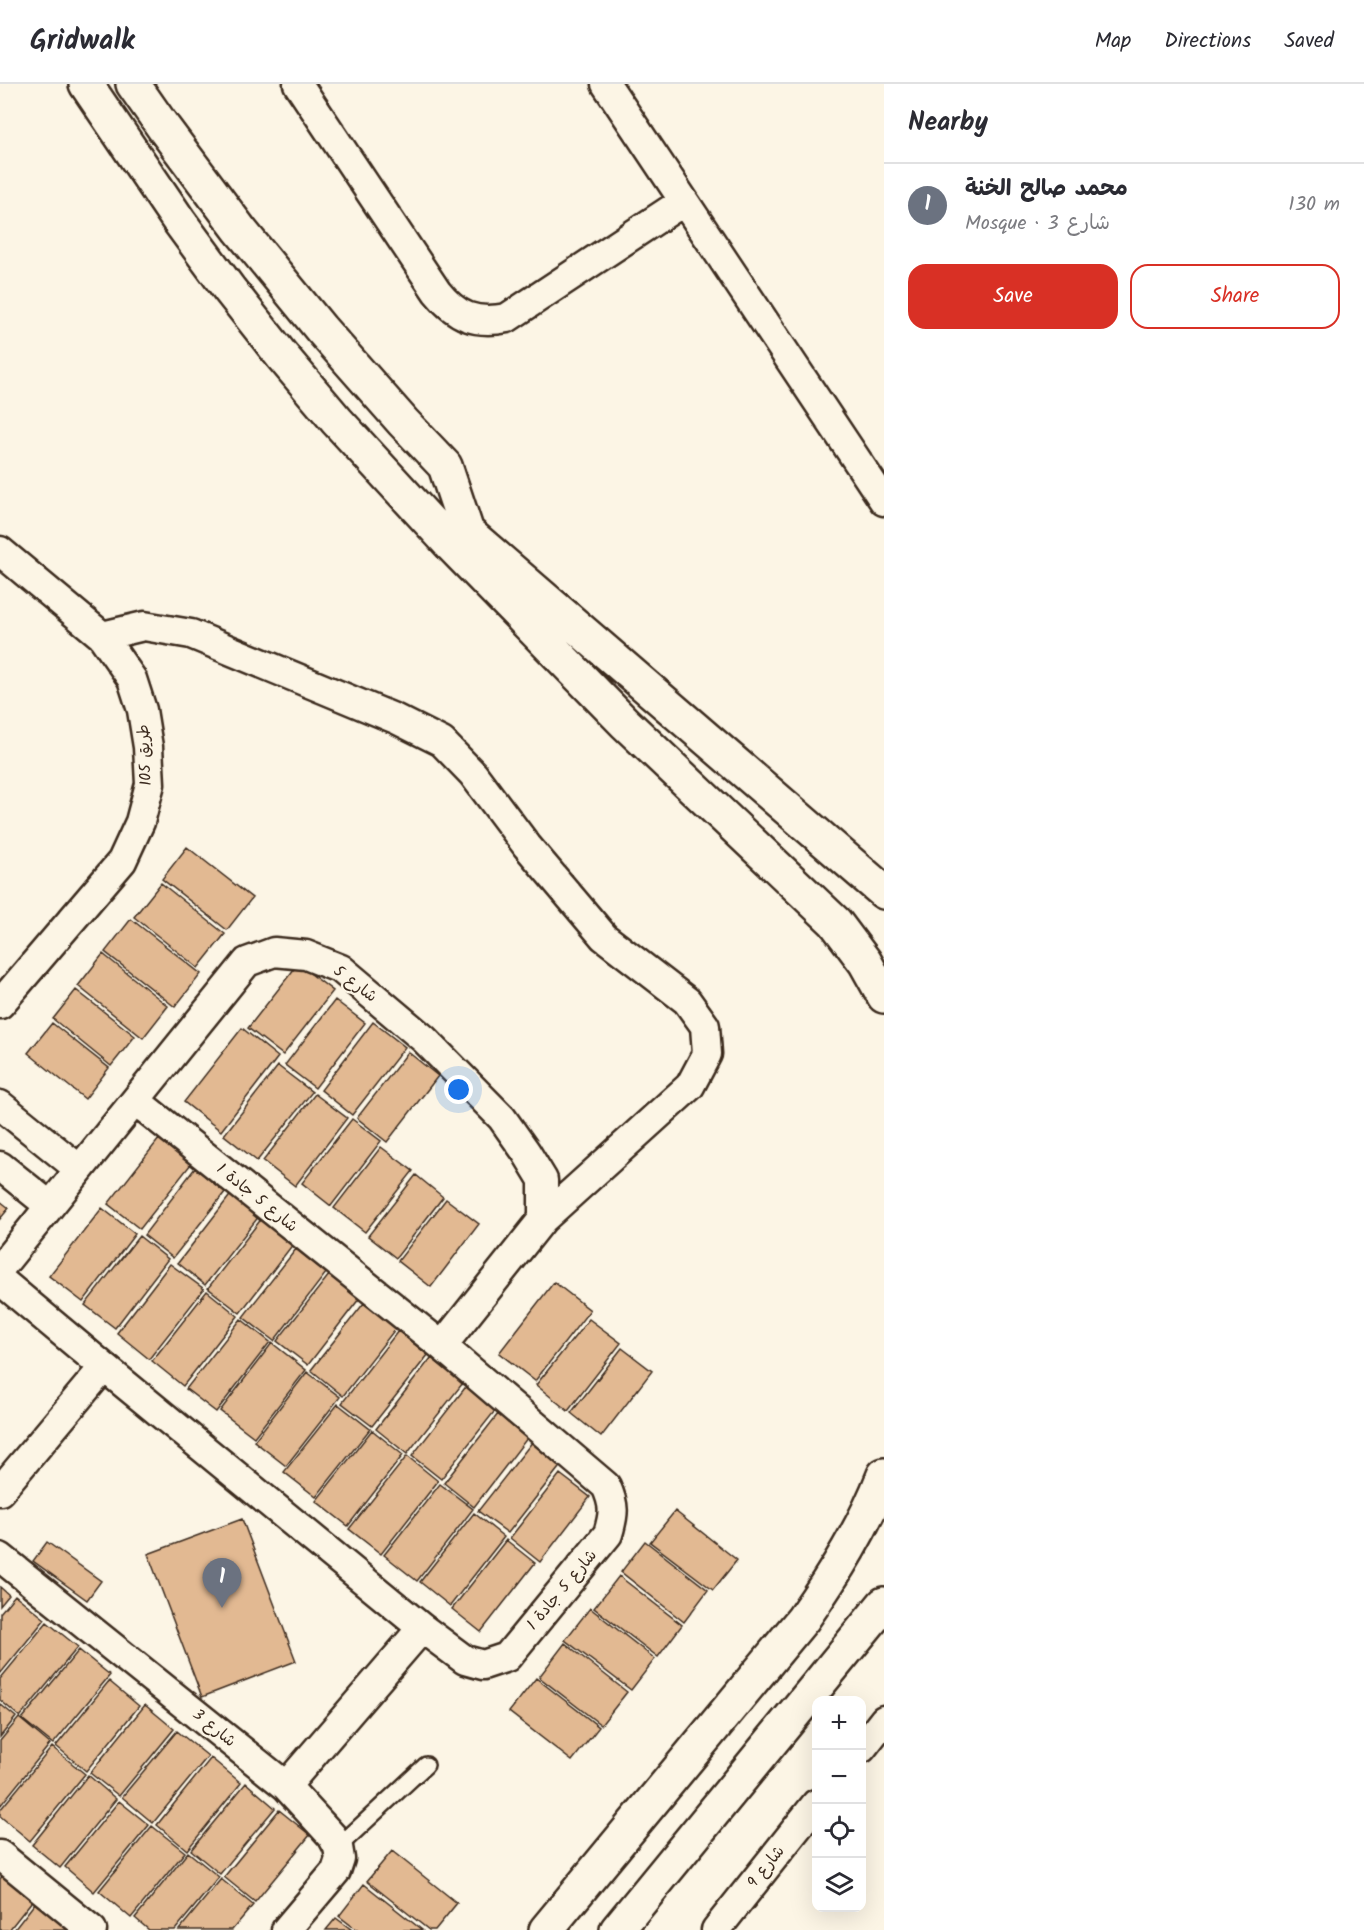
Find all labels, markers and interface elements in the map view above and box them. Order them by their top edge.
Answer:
text: Gridwalk [30,19,135,64]
text: Map [1095,25,1131,58]
text: Directions [1164,25,1251,58]
text: Saved [1284,25,1334,58]
text: Nearby [908,102,988,144]
text: محمد صالح الخنة [965,172,1128,207]
text: 1 [924,189,931,221]
text: 130 m [1288,189,1340,221]
text: Mosque · شارع 3 [965,208,1110,240]
button: Save [908,264,1118,329]
button: Share [1130,264,1340,329]
street label: طريق 105 [131,724,159,786]
street label: شارع 5 [328,959,382,1009]
your location [444,1075,473,1104]
street label: شارع 5 جادة 1 [211,1157,303,1239]
street label: شارع 5 جادة 1 [521,1544,603,1636]
pin: 1 [202,1558,242,1608]
map controls [812,1696,866,1912]
button: + [812,1696,866,1750]
street label: شارع 3 [187,1702,241,1754]
button: − [812,1750,866,1804]
button: locate [812,1804,866,1858]
street label: شارع 9 [741,1840,791,1894]
button: layers [812,1858,866,1912]

